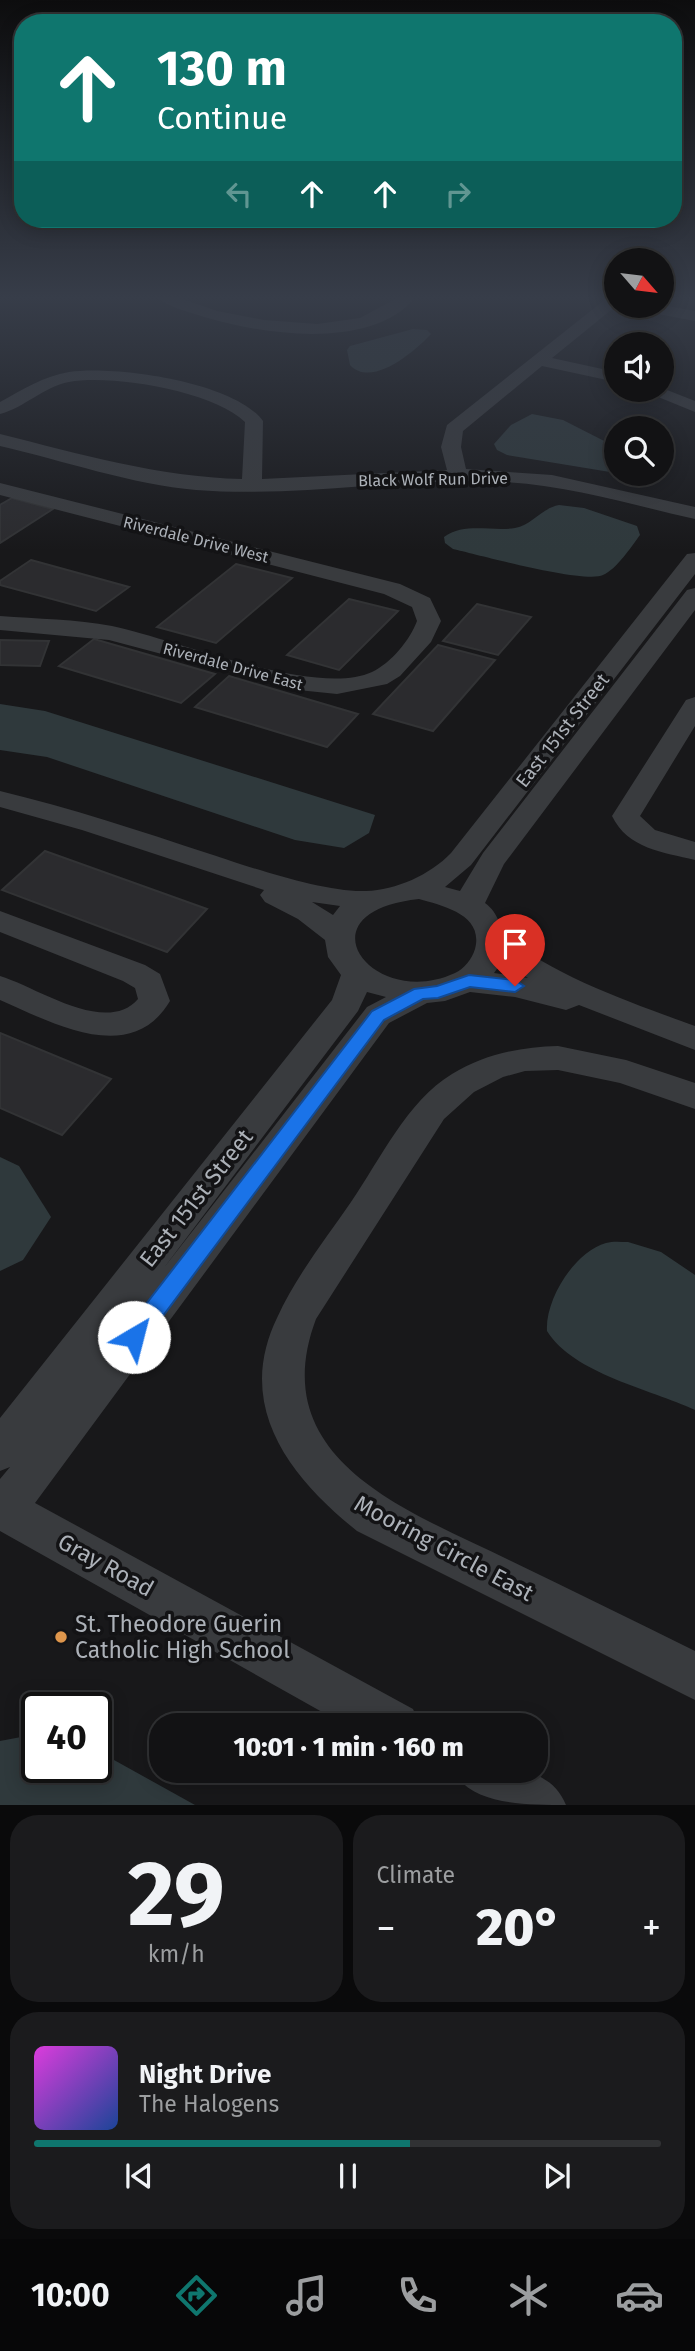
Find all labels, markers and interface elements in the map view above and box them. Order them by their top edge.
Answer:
text: 130 m [157,39,287,98]
icon: ahead [42,42,133,133]
text: Continue [157,99,287,137]
icon: left [220,175,258,213]
icon: ahead [293,175,331,213]
icon: ahead [366,175,404,213]
icon: right [439,175,477,213]
north arrow [604,248,674,318]
map controls [604,248,674,486]
button: sound [604,332,674,402]
button: search [604,416,674,486]
street label: Black Wolf Run Drive [358,469,508,490]
street label: Riverdale Drive West [121,512,271,567]
street label: Riverdale Drive East [161,639,305,694]
street label: East 151st Street [511,669,614,792]
pin [485,914,545,986]
icon: arrive [496,925,534,963]
street label: East 151st Street [133,1123,259,1273]
position arrow [97,1300,171,1374]
street label: Mooring Circle East [350,1489,539,1607]
street label: Gray Road [53,1527,159,1603]
place label: St. Theodore Guerin Catholic High School [75,1610,290,1664]
marker: St. Theodore Guerin Catholic High School [53,1629,69,1645]
speed limit sign: 40 [21,1692,112,1783]
text: 10:01 · 1 min · 160 m [233,1732,464,1763]
text: 29 [128,1840,225,1949]
text: Climate [377,1861,455,1889]
text: 20° [476,1896,561,1959]
text: − [377,1905,396,1951]
text: + [642,1905,661,1951]
text: km/h [148,1940,205,1968]
text: Night Drive [139,2059,271,2090]
text: The Halogens [139,2090,279,2118]
icon: previous [120,2157,158,2195]
icon: pause [329,2157,367,2195]
icon: next [538,2157,576,2195]
icon: directions [172,2271,221,2320]
icon: music [282,2271,331,2320]
icon: phone [393,2271,442,2320]
icon: climate [504,2271,553,2320]
icon: car [615,2271,664,2320]
text: 10:00 [31,2276,110,2314]

